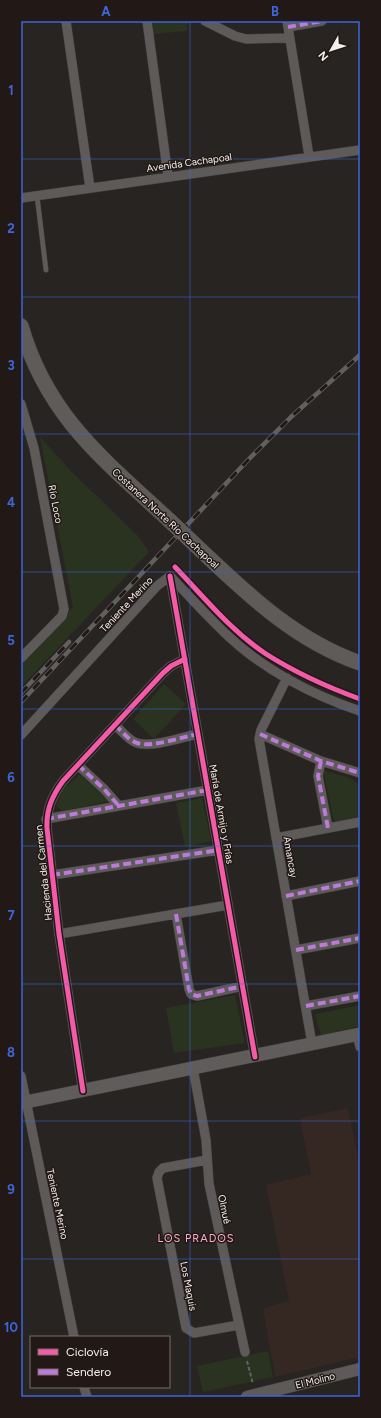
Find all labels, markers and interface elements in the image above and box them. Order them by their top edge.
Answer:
text: A [101,4,111,19]
text: B [271,4,279,19]
north arrow [311,30,351,70]
text: N [316,49,331,63]
text: 1 [8,83,14,98]
street label: Avenida Cachapoal [146,150,233,175]
text: 2 [7,221,15,236]
text: 3 [7,358,15,373]
street label: Costanera Norte Río Cachapoal [110,465,222,571]
street label: Río Loco [45,484,66,525]
text: 4 [7,495,15,510]
street label: Teniente Merino [97,573,156,635]
text: 5 [7,633,15,648]
street label: María de Armijo y Frías [206,763,237,865]
text: 6 [7,770,15,785]
street label: Hacienda del Carmen [32,824,55,921]
street label: Amancay [280,835,301,879]
text: 7 [7,908,15,923]
text: 8 [7,1045,15,1060]
street label: Teniente Merino [44,1168,71,1241]
text: 9 [7,1182,15,1197]
street label: Olmué [215,1193,234,1225]
district label: LOS PRADOS [157,1232,235,1245]
street label: Los Maquis [177,1260,200,1312]
text: 10 [4,1320,18,1335]
legend [30,1336,170,1388]
text: Ciclovía [66,1345,109,1359]
text: Sendero [66,1365,111,1379]
street label: El Molino [294,1369,337,1392]

